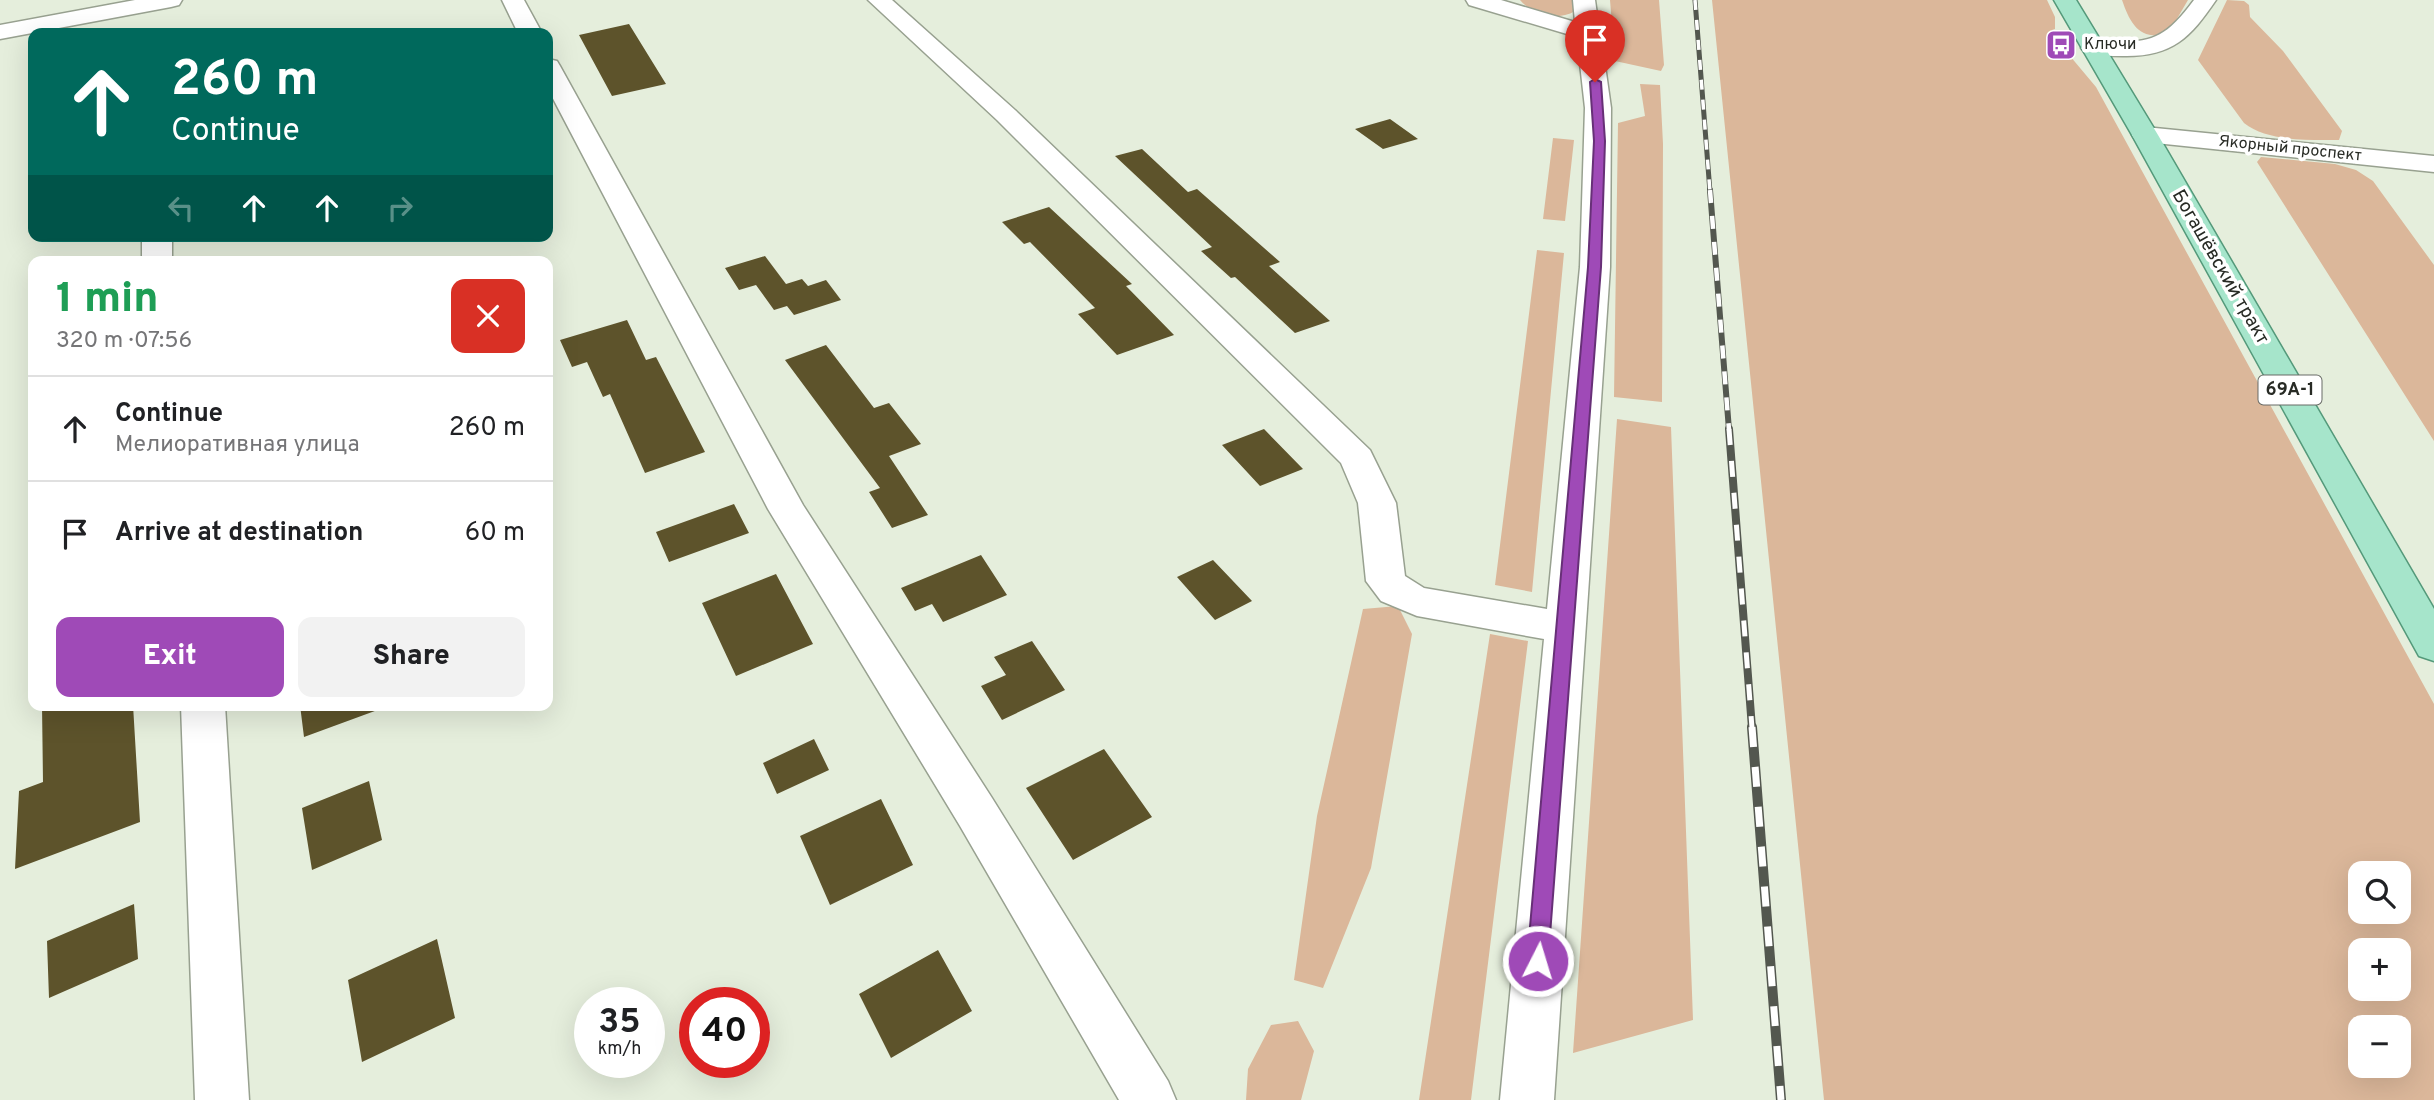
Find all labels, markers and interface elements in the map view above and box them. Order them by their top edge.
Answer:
pin [1565,10,1625,82]
icon: arrive [1576,21,1614,59]
bus stop icon: Ключи [2044,28,2078,62]
place label: Ключи [2084,35,2137,55]
text: 260 m [171,51,318,113]
icon: ahead [56,56,147,147]
text: Continue [171,112,300,152]
street label: Якорный проспект [2217,132,2363,166]
street label: Богашёвский тракт [2166,185,2274,349]
icon: left [162,189,200,227]
icon: ahead [235,189,273,227]
icon: ahead [308,189,346,227]
icon: right [381,189,419,227]
text: 1 min [56,274,159,327]
button: close [451,279,525,353]
text: 320 m · 07:56 [56,327,192,356]
road number: 69А-1 [2258,376,2322,404]
text: Continue [115,398,223,431]
icon: ahead [56,410,94,448]
text: 260 m [449,412,525,445]
text: Мелиоративная улица [115,431,360,460]
icon: arrive [56,515,94,553]
text: Arrive at destination [115,517,363,550]
text: 60 m [465,517,525,550]
button: Exit [56,617,284,697]
button: Share [298,617,525,697]
map controls [2348,861,2411,1078]
button: search [2348,861,2411,924]
position arrow [1501,924,1575,998]
button: + [2348,938,2411,1001]
speed limit sign: 40 [679,987,770,1078]
text: 35 [598,1001,641,1045]
button: − [2348,1015,2411,1078]
text: km/h [598,1038,641,1061]

